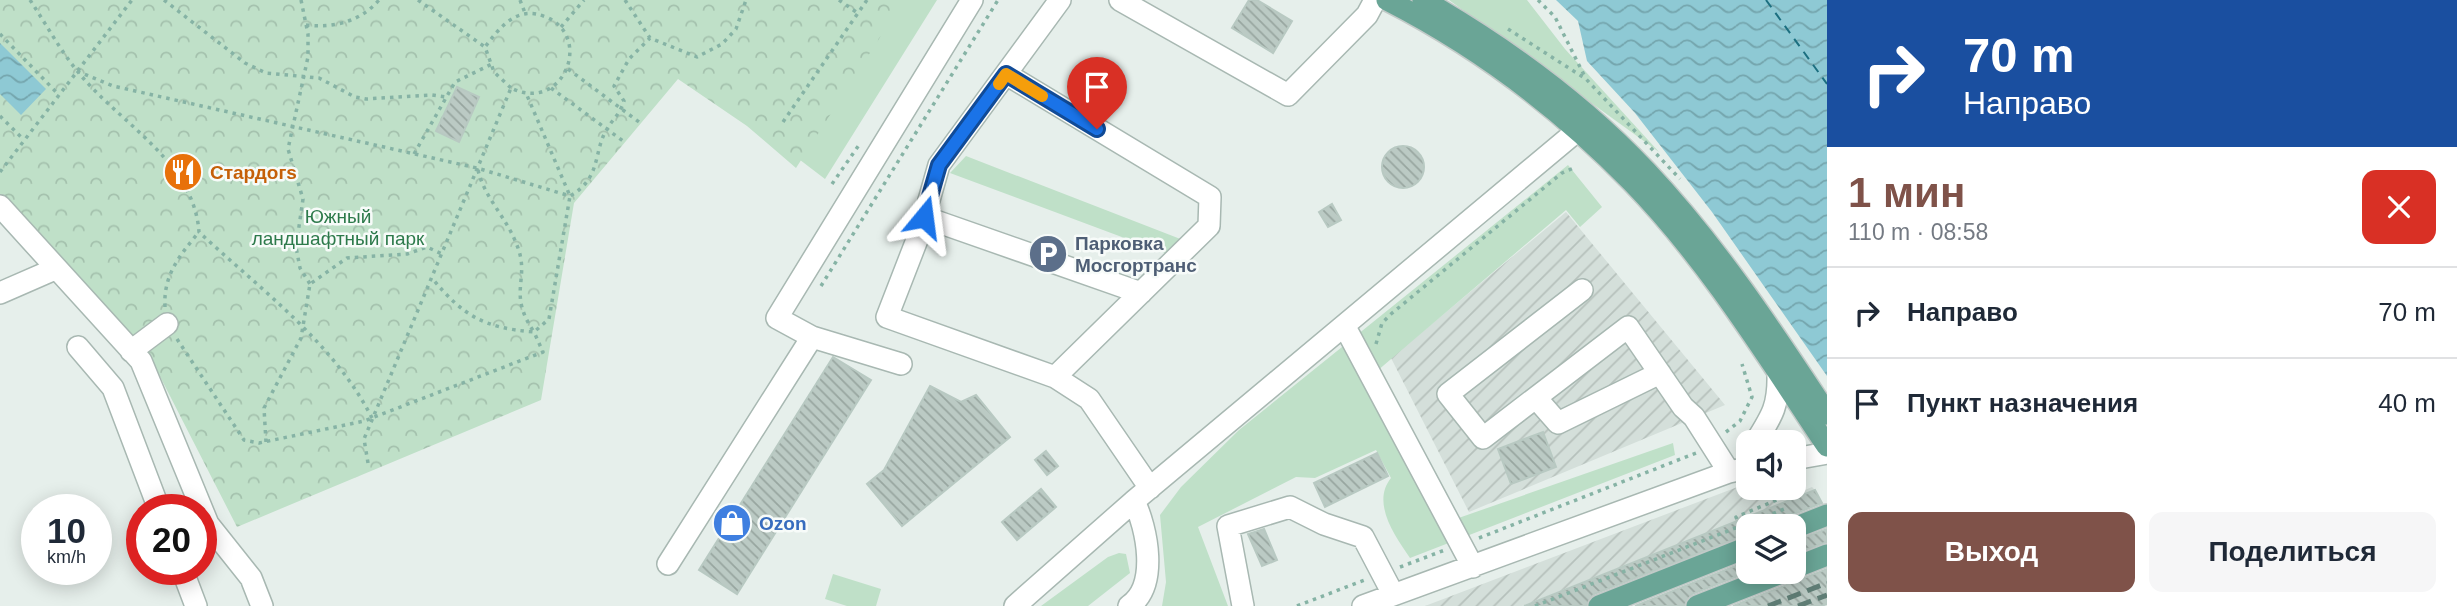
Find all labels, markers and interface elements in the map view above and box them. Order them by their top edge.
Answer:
icon: right [1848,28,1939,119]
text: 70 m [1963,28,2075,82]
pin [1067,57,1127,129]
icon: arrive [1078,68,1116,106]
text: Направо [1963,85,2091,121]
restaurant icon: Стардогs [162,151,204,193]
place label: Стардогs [210,162,297,183]
text: 1 мин [1848,169,1965,216]
button: close [2362,170,2436,244]
position arrow [887,180,961,254]
park label: Южный ландшафтный парк [252,206,425,249]
text: 110 m · 08:58 [1848,219,1988,245]
parking icon: Парковка Мосгортранс [1027,233,1069,275]
place label: Парковка Мосгортранс [1075,233,1197,276]
icon: right [1848,294,1886,332]
text: Направо [1907,297,2018,327]
text: 70 m [2378,297,2436,327]
icon: arrive [1848,385,1886,423]
text: Пункт назначения [1907,388,2138,418]
text: 40 m [2378,388,2436,418]
map controls [1736,430,1806,584]
button: sound [1736,430,1806,500]
speed limit sign: 20 [126,494,217,585]
shop icon: Ozon [711,502,753,544]
text: 10 [47,511,86,550]
button: Выход [1848,512,2135,592]
button: Поделиться [2149,512,2436,592]
place label: Ozon [759,513,807,534]
button: layers [1736,514,1806,584]
text: km/h [47,547,86,567]

